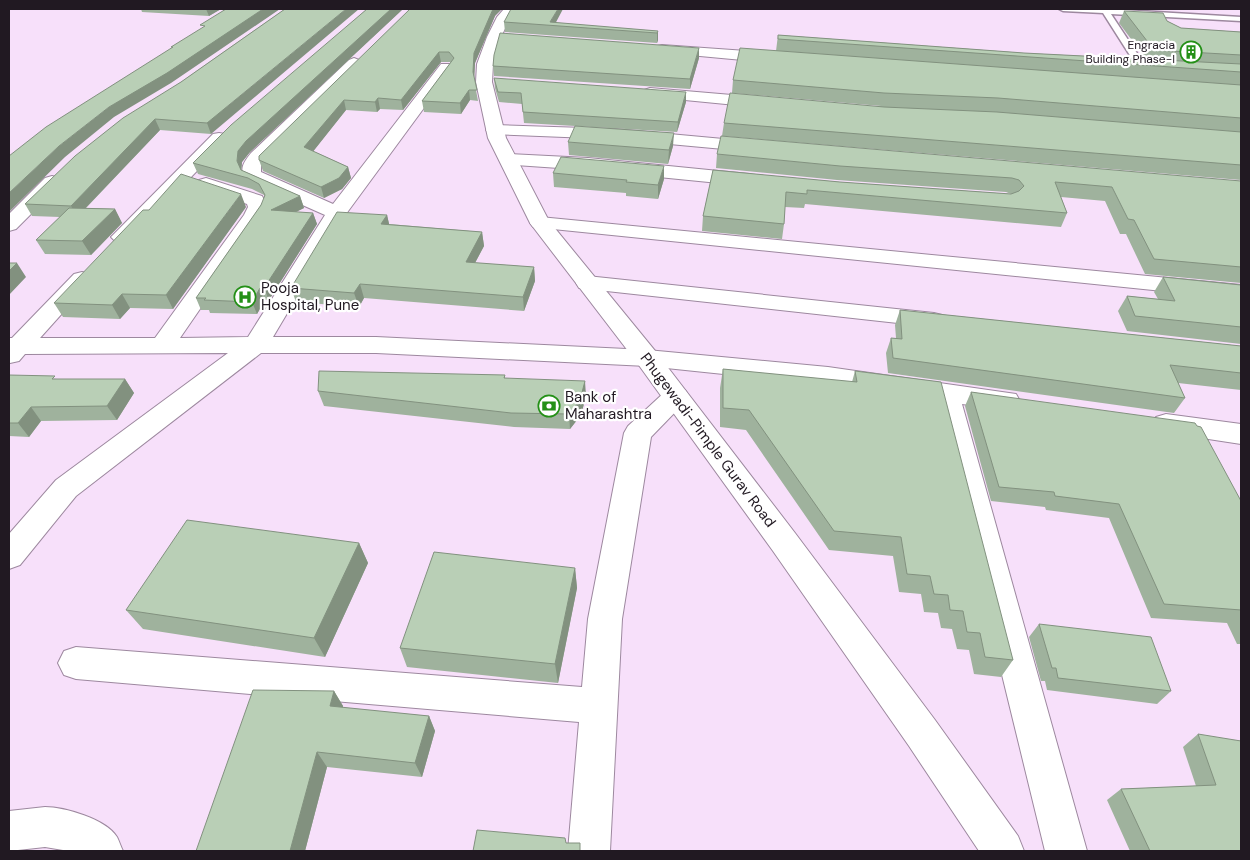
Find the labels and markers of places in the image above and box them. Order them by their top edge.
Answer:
place label: Engracia Building Phase-I [1086,37,1175,67]
building icon: Engracia Building Phase-I [1179,40,1203,64]
place label: Pooja Hospital, Pune [261,278,359,315]
hospital icon: Pooja Hospital, Pune [233,285,257,309]
place label: Bank of Maharashtra [565,387,652,424]
bank icon: Bank of Maharashtra [537,394,561,418]

